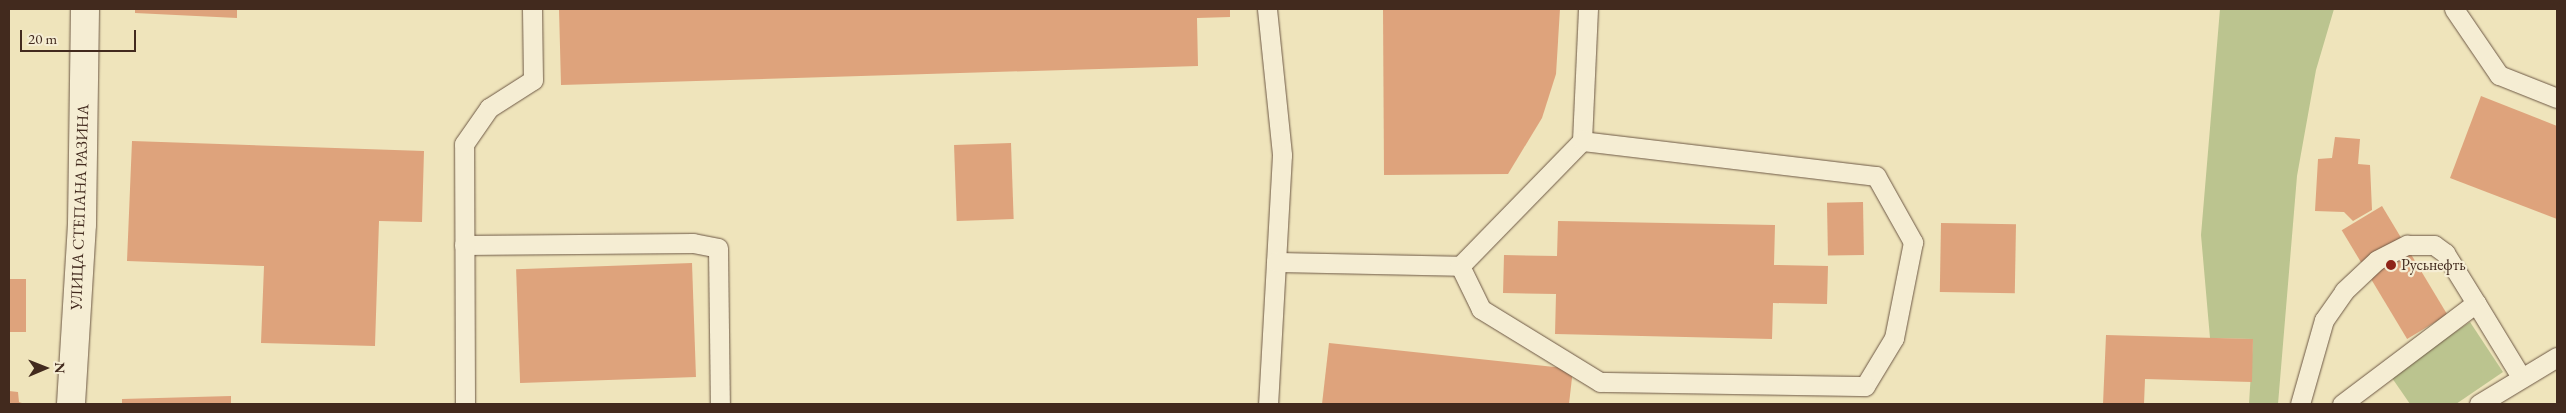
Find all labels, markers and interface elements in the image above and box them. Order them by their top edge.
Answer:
scale bar [22,20,139,52]
text: 20 m [28,29,57,48]
street label: УЛИЦА СТЕПАНА РАЗИНА [67,104,93,310]
place label: Русьнефть [2401,255,2466,275]
marker: Русьнефть [2385,259,2397,271]
north arrow [20,343,70,393]
text: N [51,362,69,374]

